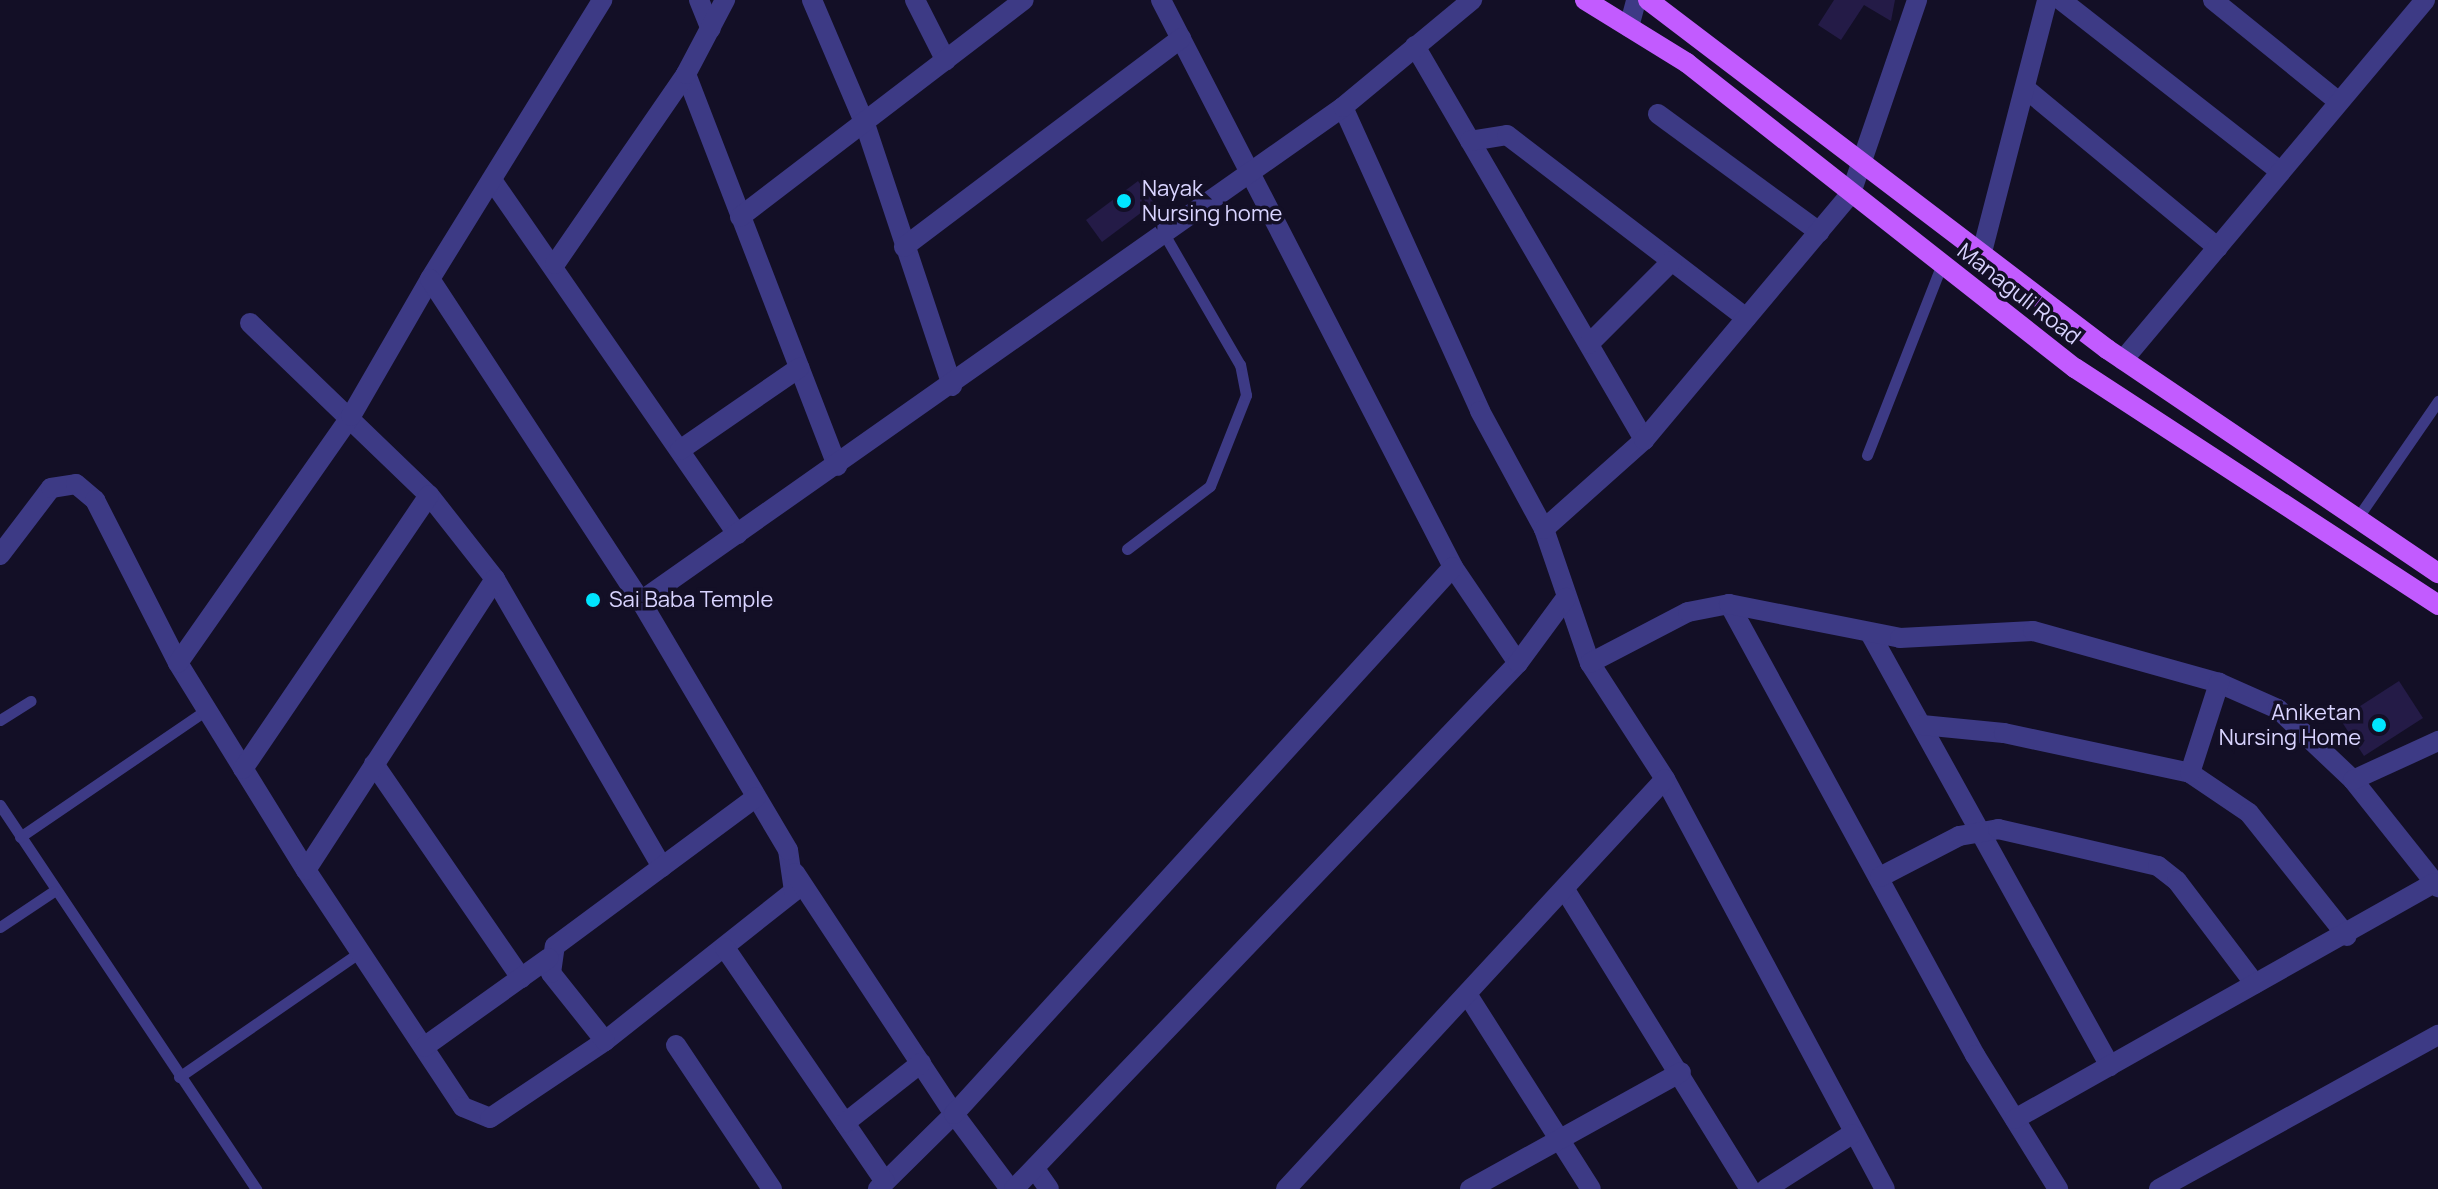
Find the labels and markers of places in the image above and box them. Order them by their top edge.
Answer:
place label: Nayak Nursing home [1142,175,1282,226]
marker: Nayak Nursing home [1113,190,1135,212]
place label: Sai Baba Temple [609,587,773,613]
marker: Sai Baba Temple [584,591,602,609]
place label: Aniketan Nursing Home [2219,699,2361,750]
marker: Aniketan Nursing Home [2368,714,2390,736]

